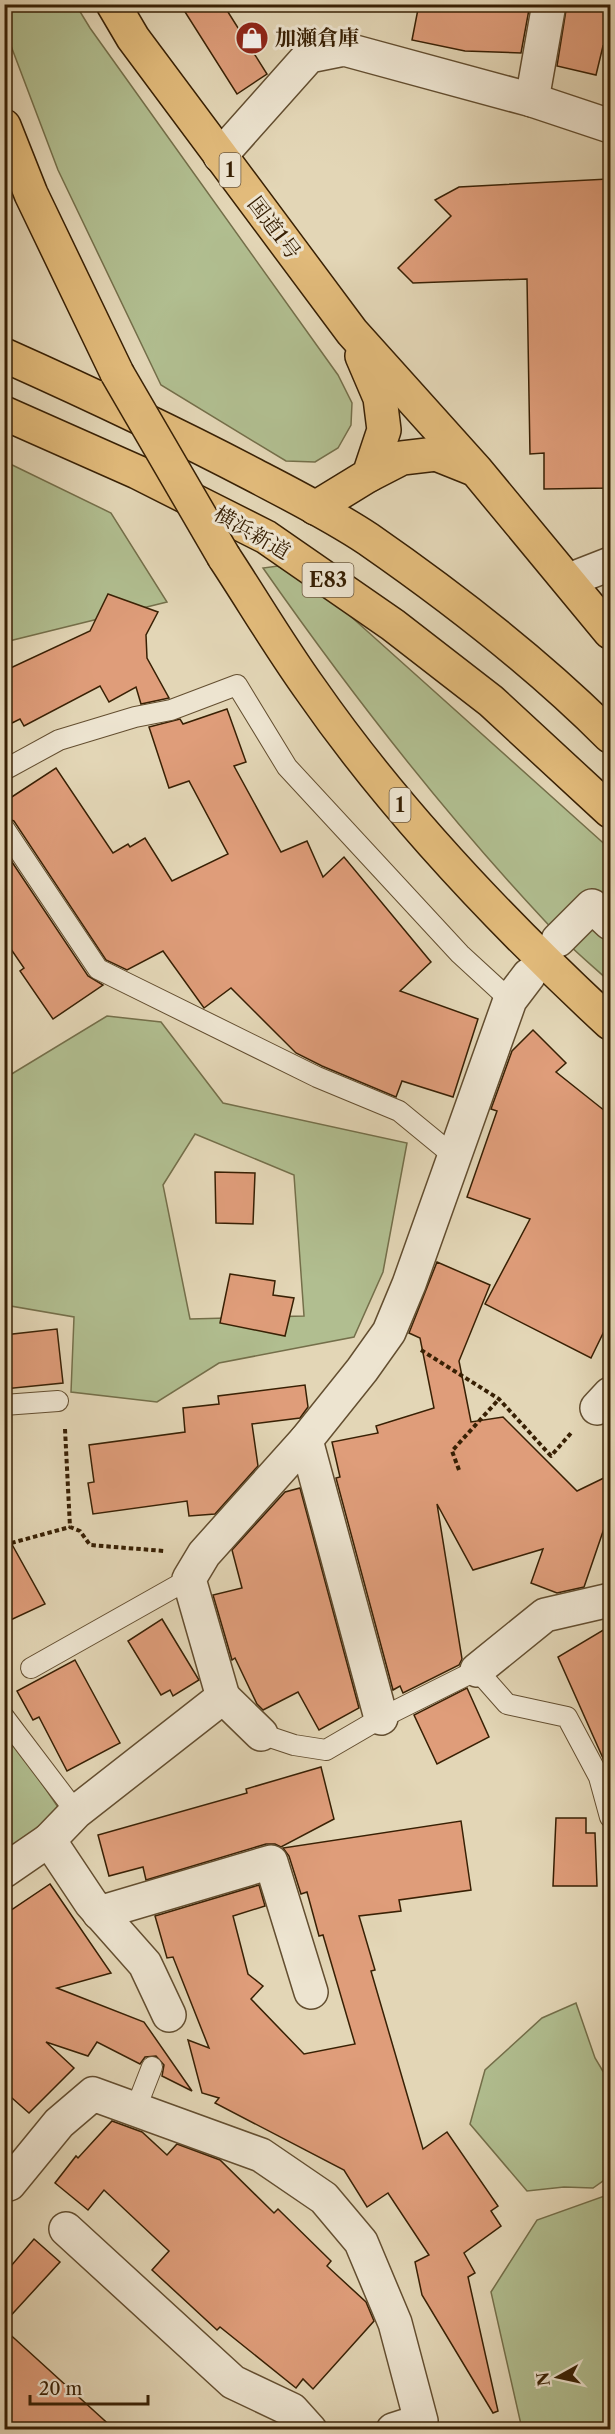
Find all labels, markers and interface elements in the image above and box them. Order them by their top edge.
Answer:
shop icon: 加瀬倉庫 [234,20,270,56]
place label: 加瀬倉庫 [275,25,359,50]
road number: 1 [220,153,240,187]
street label: 国道1号 [243,191,306,264]
street label: 横浜新道 [210,501,295,564]
road number: E83 [302,563,354,597]
road number: 1 [390,788,410,822]
north arrow [528,2347,588,2407]
scale bar [30,2368,148,2406]
text: N [532,2371,554,2387]
text: 20 m [39,2378,83,2400]

